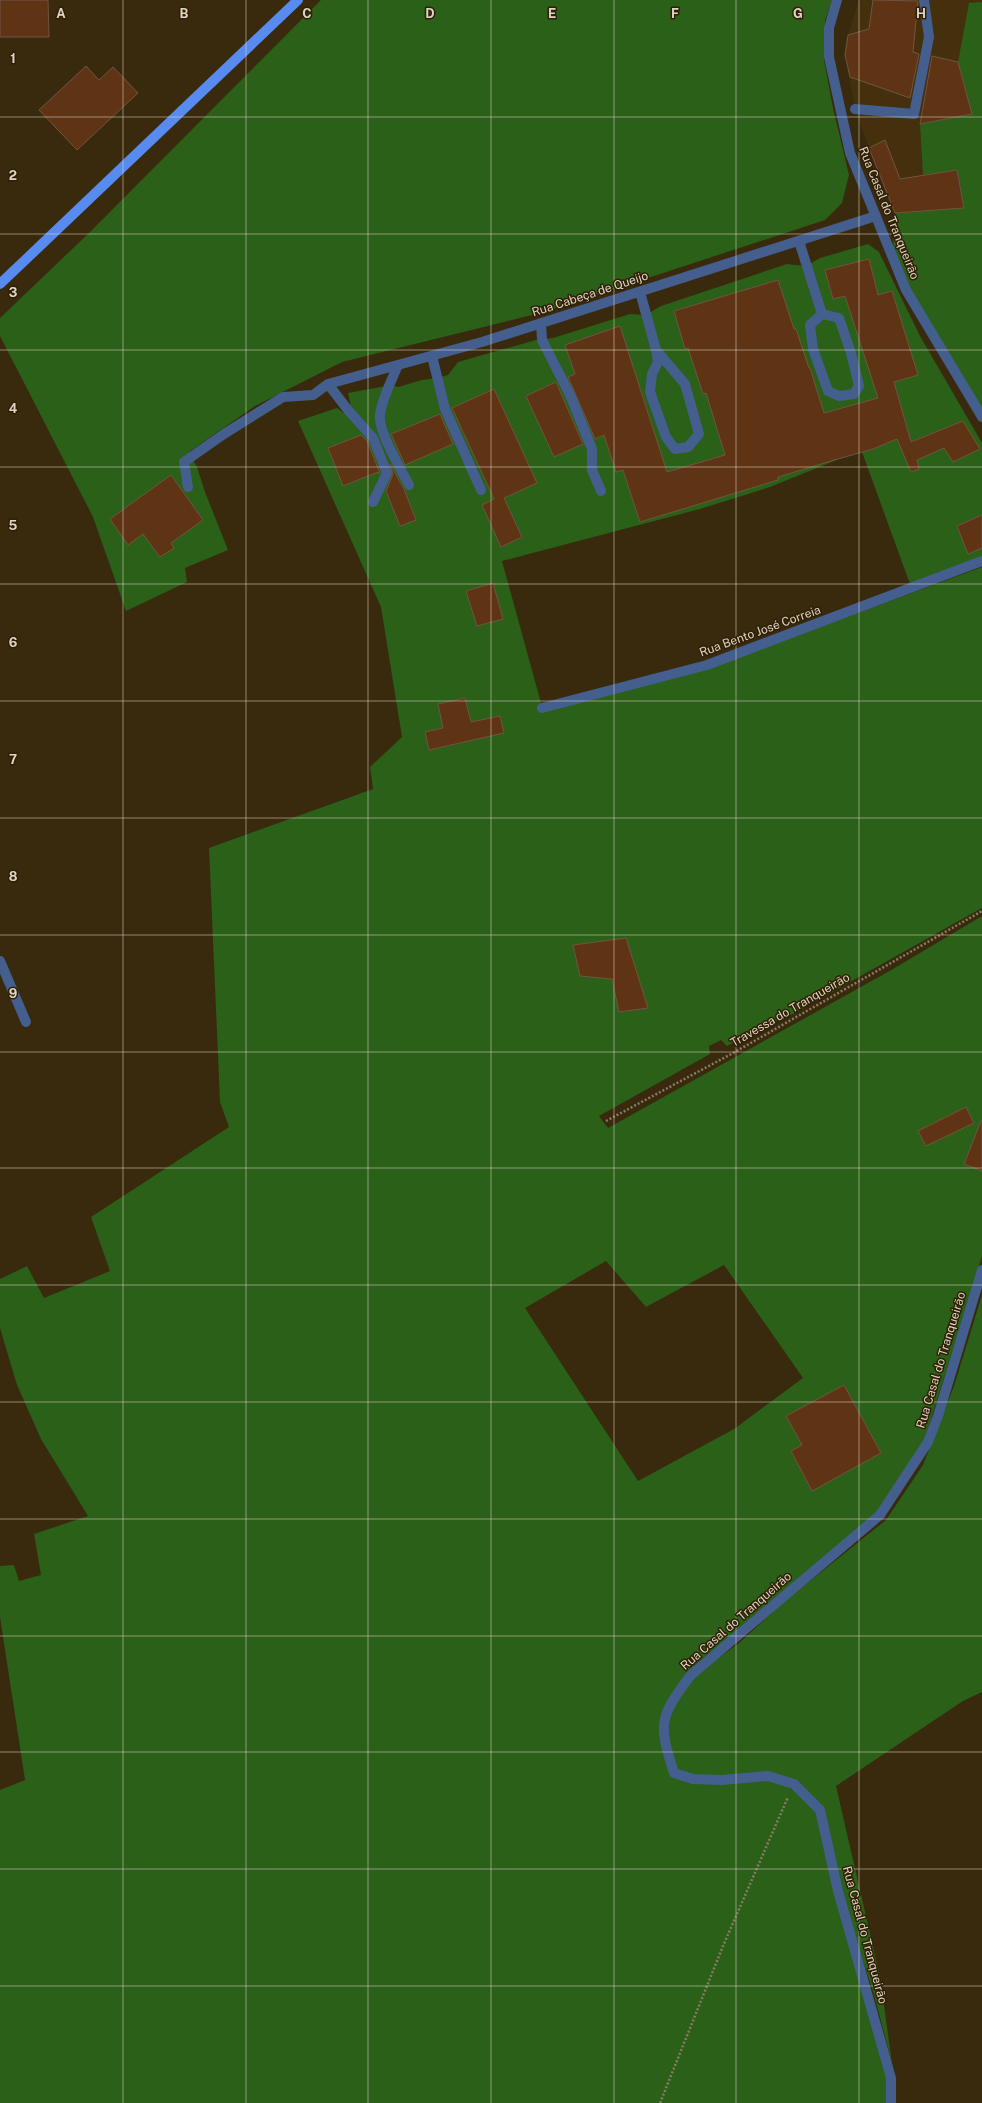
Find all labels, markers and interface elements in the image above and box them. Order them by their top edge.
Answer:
text: A [56,6,66,21]
text: B [180,6,189,21]
text: C [302,6,312,21]
text: D [425,6,435,21]
text: E [548,6,556,21]
text: F [671,6,679,21]
text: G [793,6,803,21]
text: H [916,6,926,21]
text: 1 [10,51,16,66]
street label: Rua Casal do Tranqueirão [856,145,922,282]
text: 2 [9,168,17,183]
street label: Rua Cabeça de Queijo [530,268,650,319]
text: 3 [9,285,18,300]
text: 4 [9,401,18,416]
text: 5 [9,518,18,533]
street label: Rua Bento José Correia [697,603,823,659]
text: 6 [9,635,18,650]
text: 7 [9,752,17,767]
text: 8 [9,869,18,884]
street label: Travessa do Tranqueirão [728,970,852,1050]
text: 9 [9,986,17,1001]
street label: Rua Casal do Tranqueirão [914,1290,968,1430]
street label: Rua Casal do Tranqueirão [678,1569,794,1673]
street label: Rua Casal do Tranqueirão [840,1865,890,2006]

